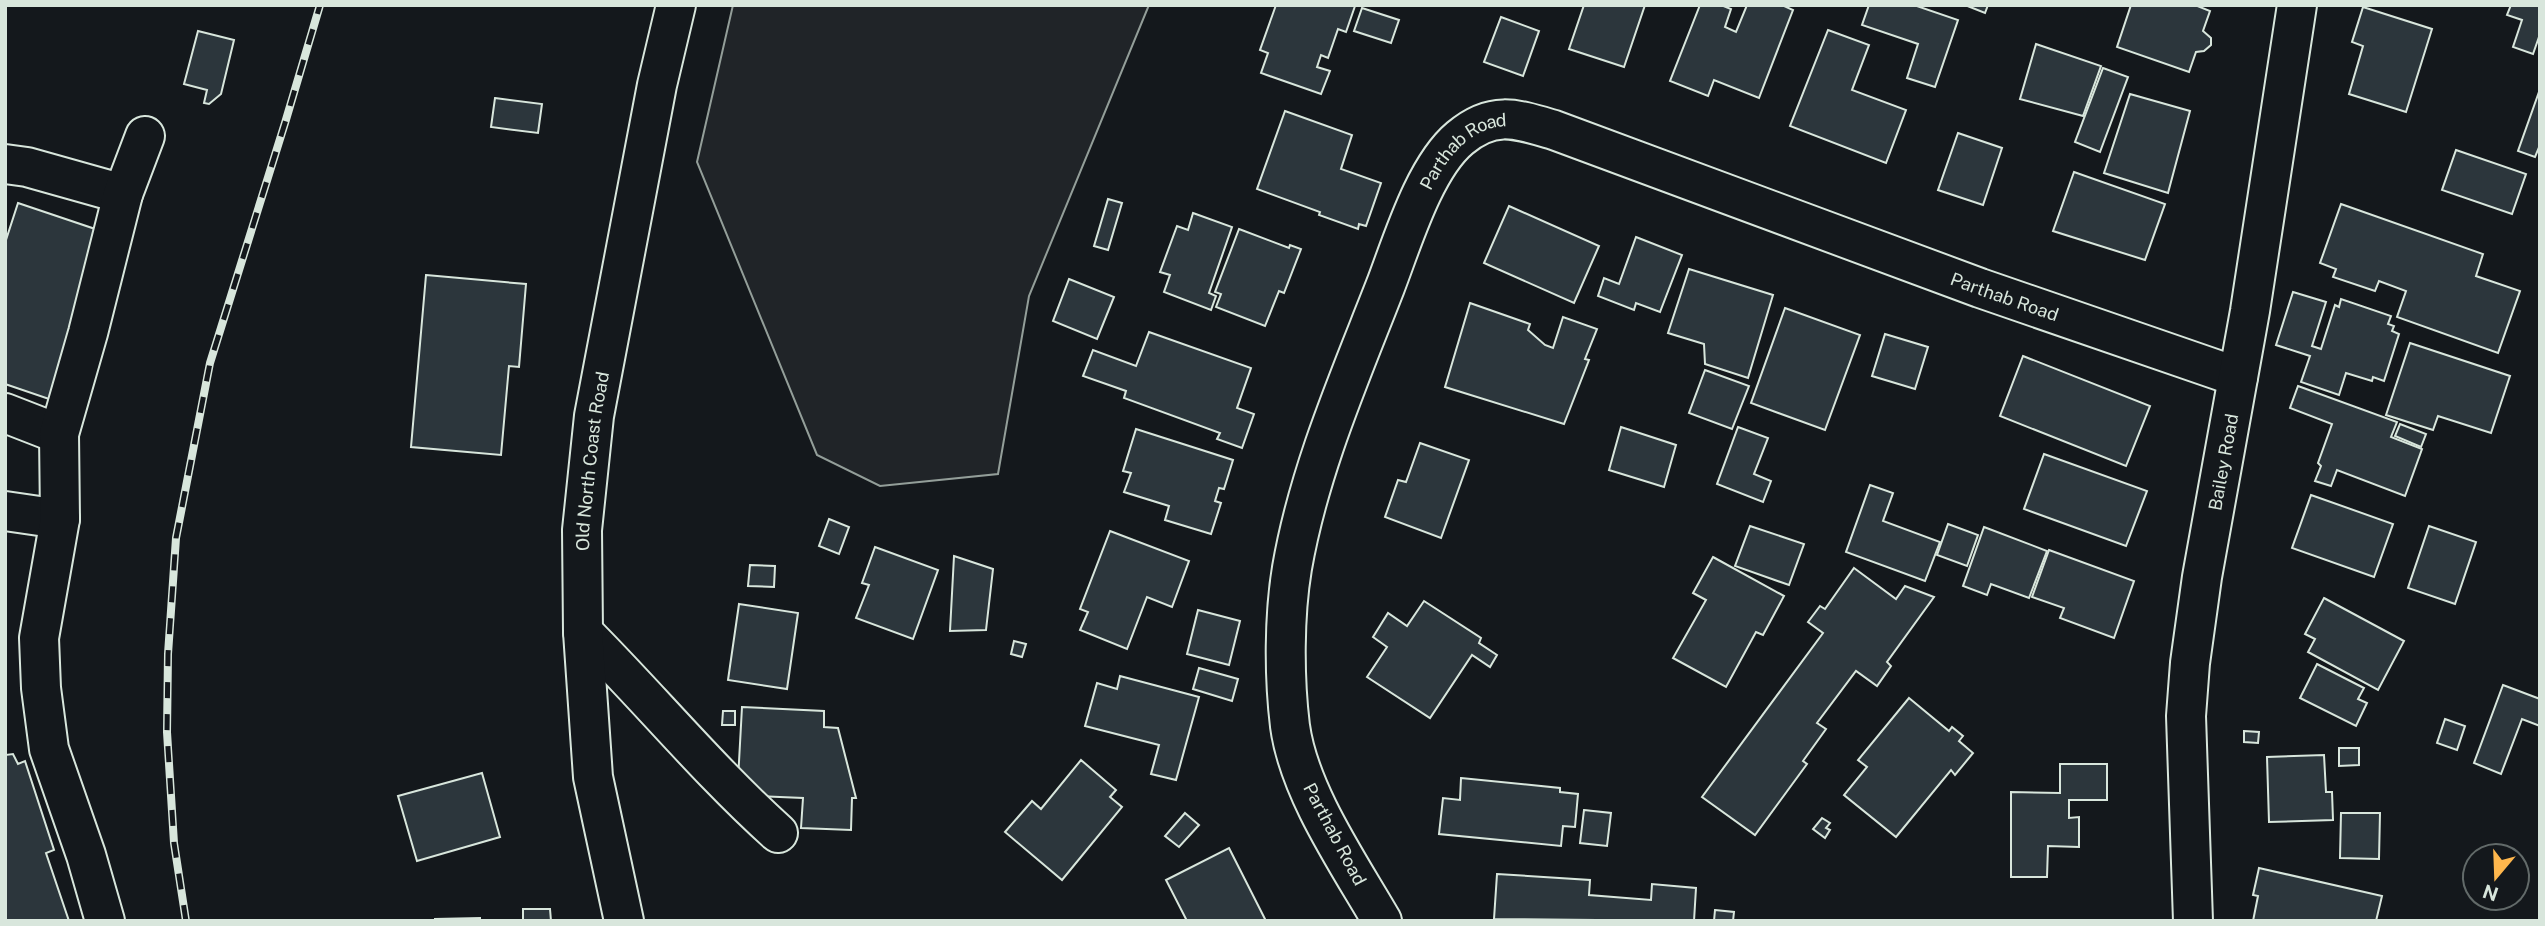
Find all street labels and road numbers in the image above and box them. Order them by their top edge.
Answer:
street label: Parthab Road [1415,109,1507,193]
street label: Parthab Road [1948,268,2062,325]
street label: Old North Coast Road [571,370,613,551]
street label: Bailey Road [2204,412,2242,512]
street label: Parthab Road [1299,779,1371,889]

